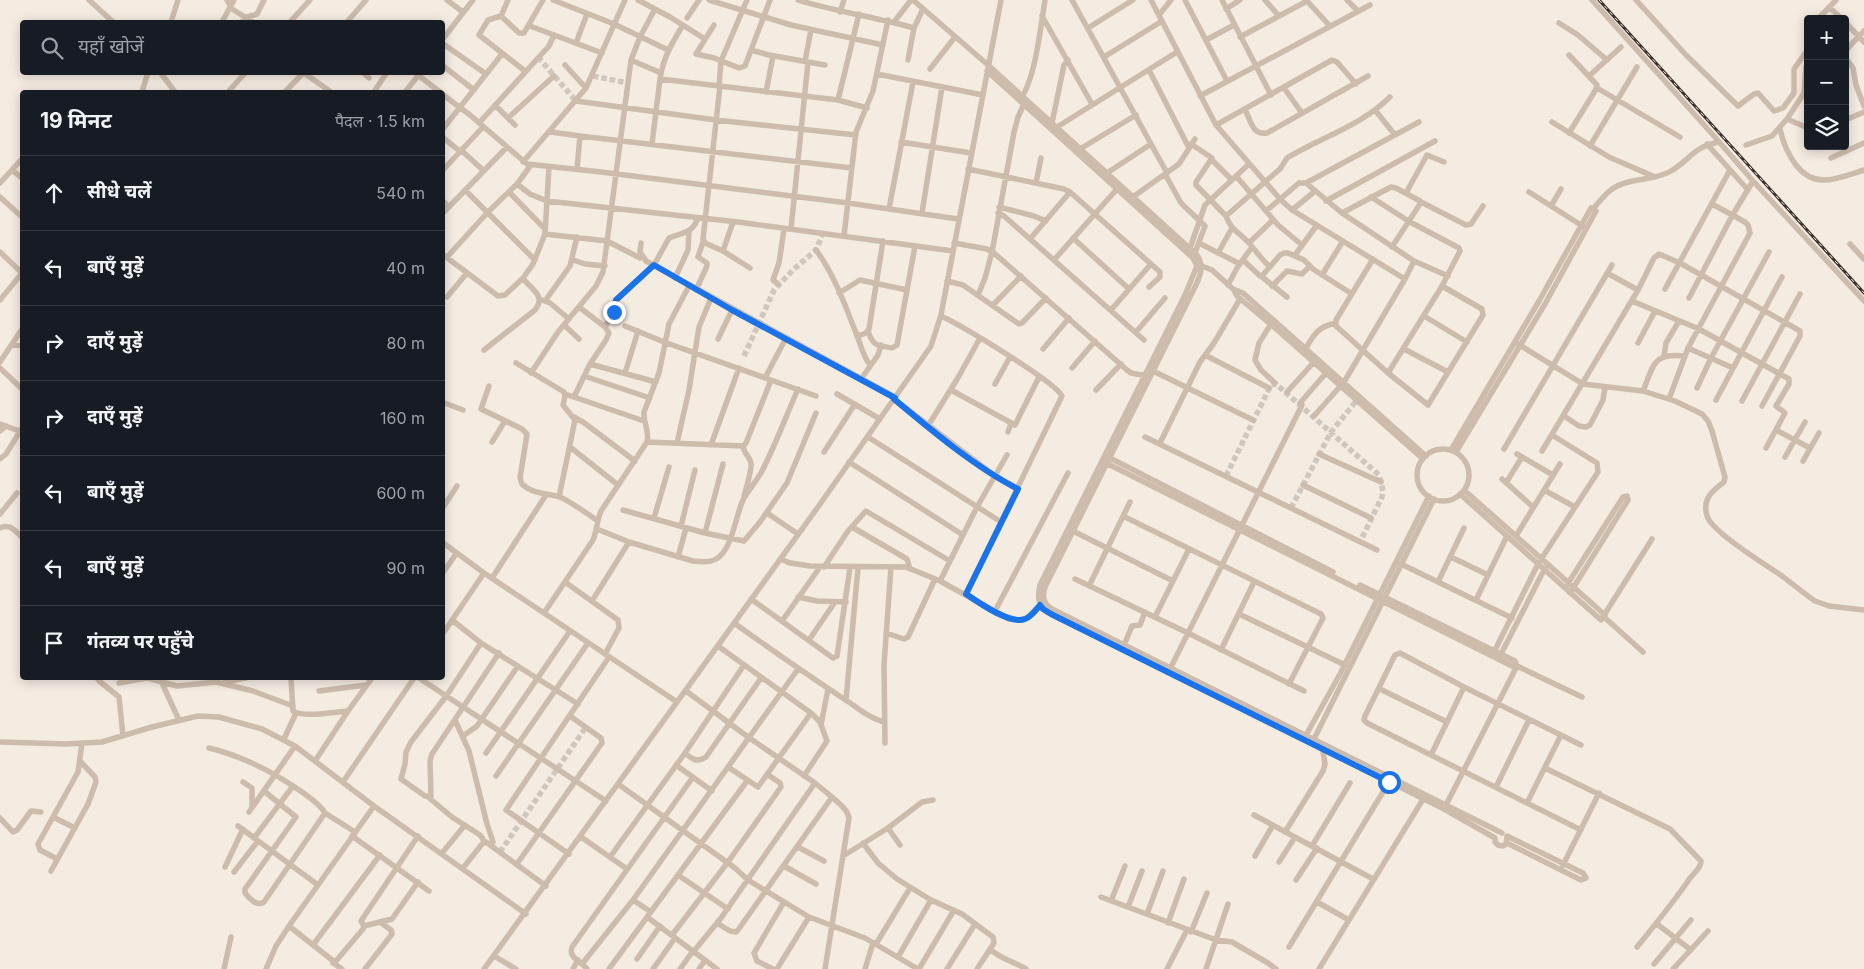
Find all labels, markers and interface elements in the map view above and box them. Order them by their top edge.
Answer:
map controls [1804,15,1849,150]
button: + [1804,15,1849,60]
search box [20,20,445,75]
icon: search [38,34,66,62]
text: यहाँ खोजें [78,35,144,58]
button: − [1804,60,1849,105]
button: layers [1804,105,1849,150]
text: 19 मिनट [40,108,112,133]
text: पैदल · 1.5 km [335,111,425,131]
icon: ahead [40,179,68,207]
text: सीधे चलें [87,180,151,203]
text: 540 m [376,183,425,203]
icon: left [40,254,68,282]
text: बाएँ मुड़ें [87,255,144,278]
text: 40 m [386,258,425,278]
route end [603,301,626,324]
icon: right [40,329,68,357]
text: दाएँ मुड़ें [87,330,143,353]
text: 80 m [386,333,425,353]
icon: right [40,404,68,432]
text: दाएँ मुड़ें [87,405,143,428]
text: 160 m [380,408,425,428]
icon: left [40,479,68,507]
text: बाएँ मुड़ें [87,480,144,503]
text: 600 m [376,483,425,503]
icon: left [40,554,68,582]
text: बाएँ मुड़ें [87,555,144,578]
text: 90 m [386,558,425,578]
icon: arrive [40,629,68,657]
text: गंतव्य पर पहुँचे [87,630,194,653]
route start [1378,771,1401,794]

